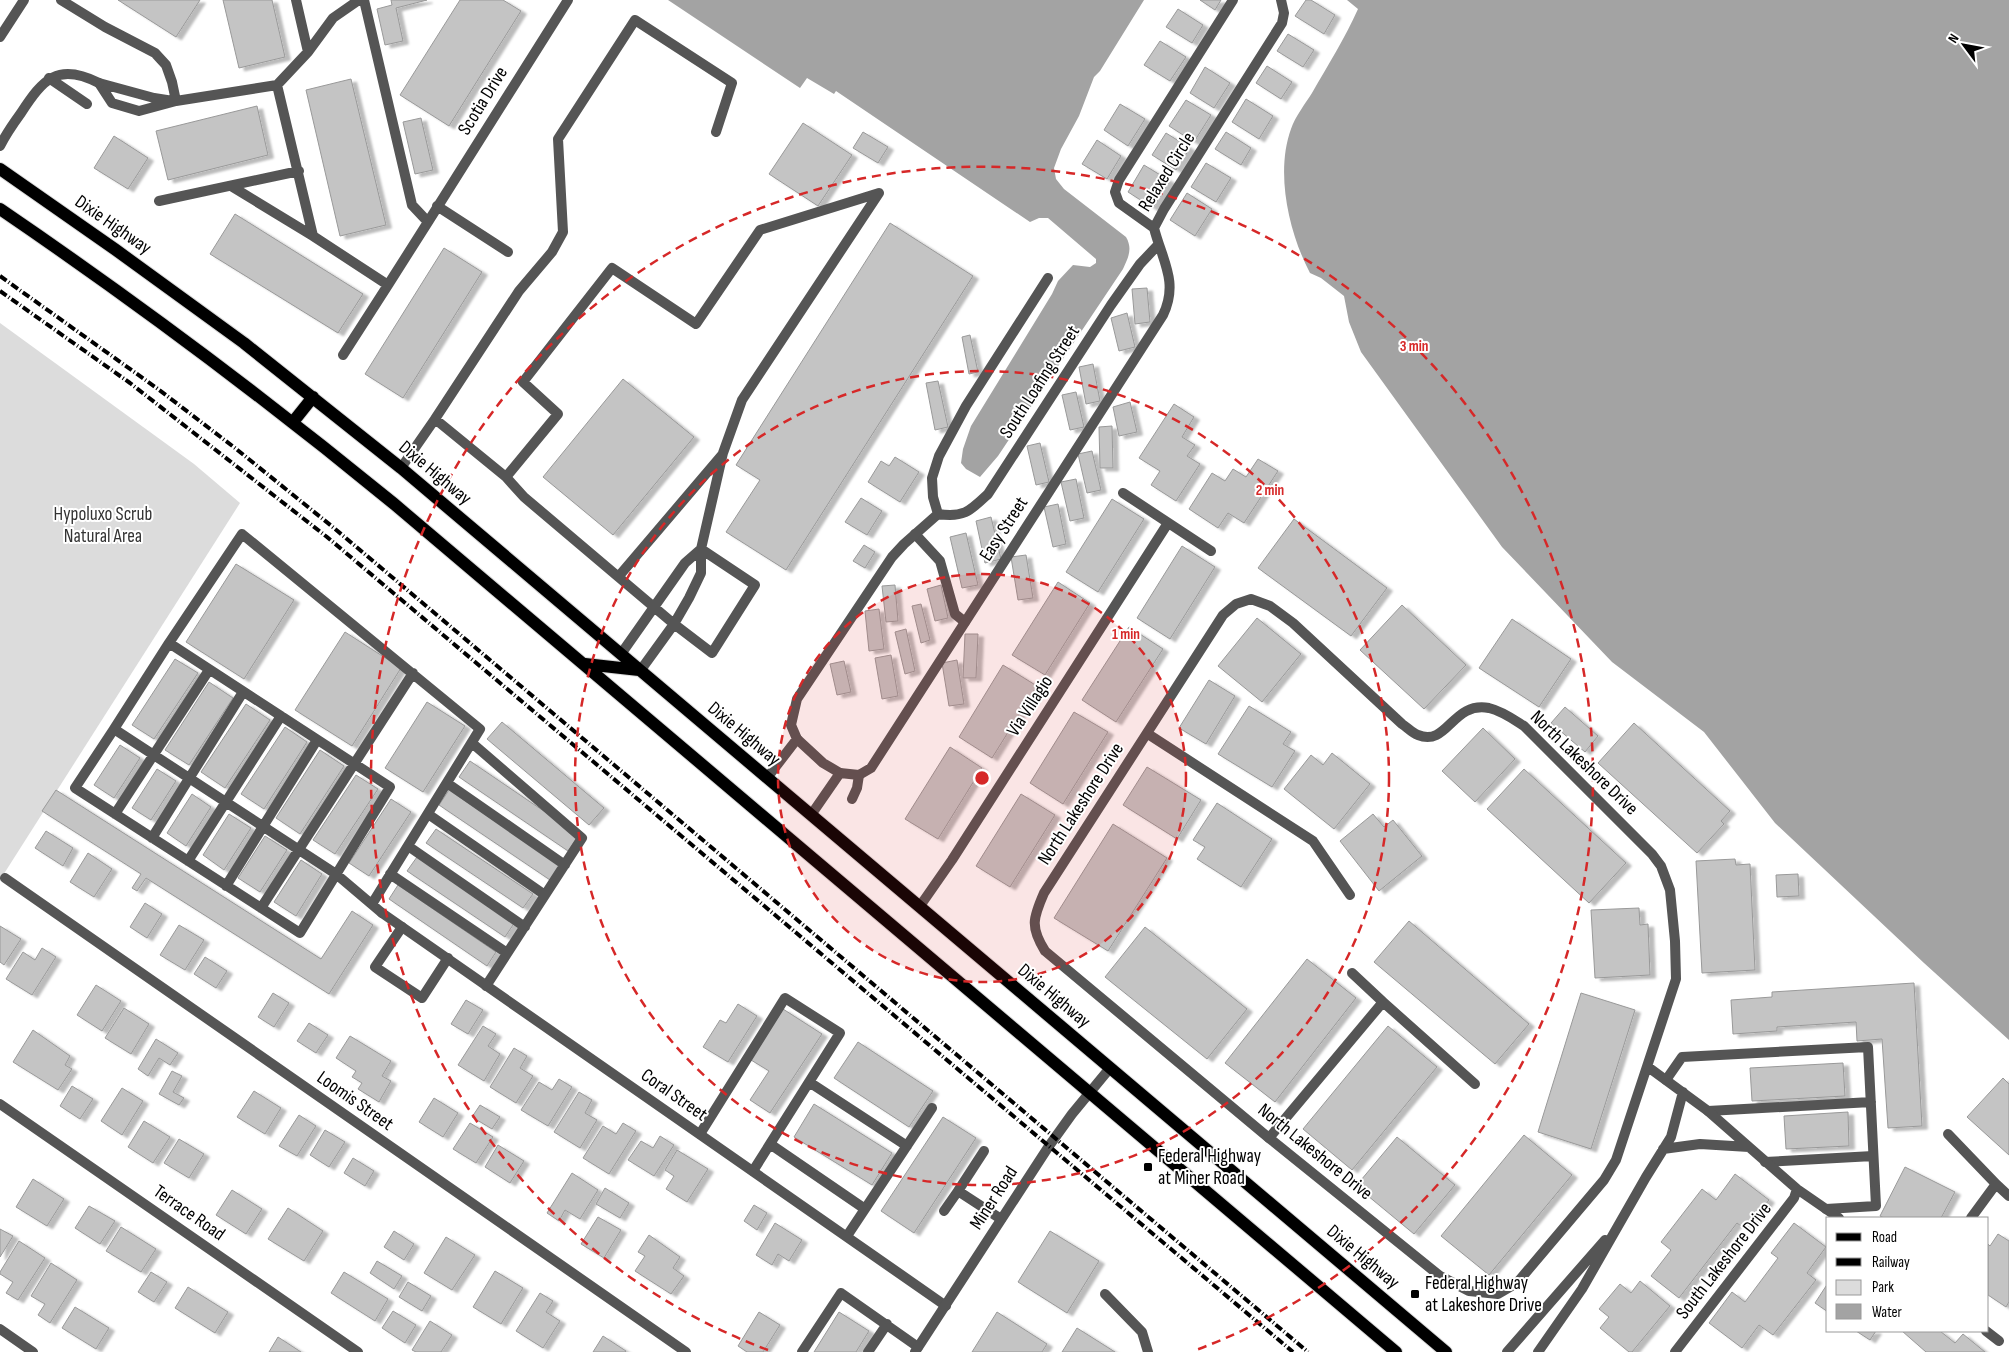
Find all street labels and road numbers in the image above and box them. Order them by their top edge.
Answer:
street label: Scotia Drive [453,63,513,139]
street label: Relaxed Circle [1134,128,1200,216]
street label: Dixie Highway [70,190,156,260]
street label: South Loafing Street [995,321,1085,443]
street label: Dixie Highway [394,436,477,511]
street label: Easy Street [975,492,1033,565]
street label: Via Villagio [1002,671,1058,741]
street label: Dixie Highway [703,697,786,772]
street label: North Lakeshore Drive [1525,706,1643,820]
street label: North Lakeshore Drive [1033,739,1129,869]
street label: Dixie Highway [1013,959,1096,1034]
street label: Coral Street [636,1064,712,1126]
street label: Loomis Street [312,1066,398,1136]
street label: North Lakeshore Drive [1253,1099,1377,1205]
street label: Miner Road [965,1162,1023,1234]
street label: Terrace Road [149,1180,229,1246]
street label: South Lakeshore Drive [1671,1198,1777,1324]
street label: Dixie Highway [1322,1220,1405,1295]

